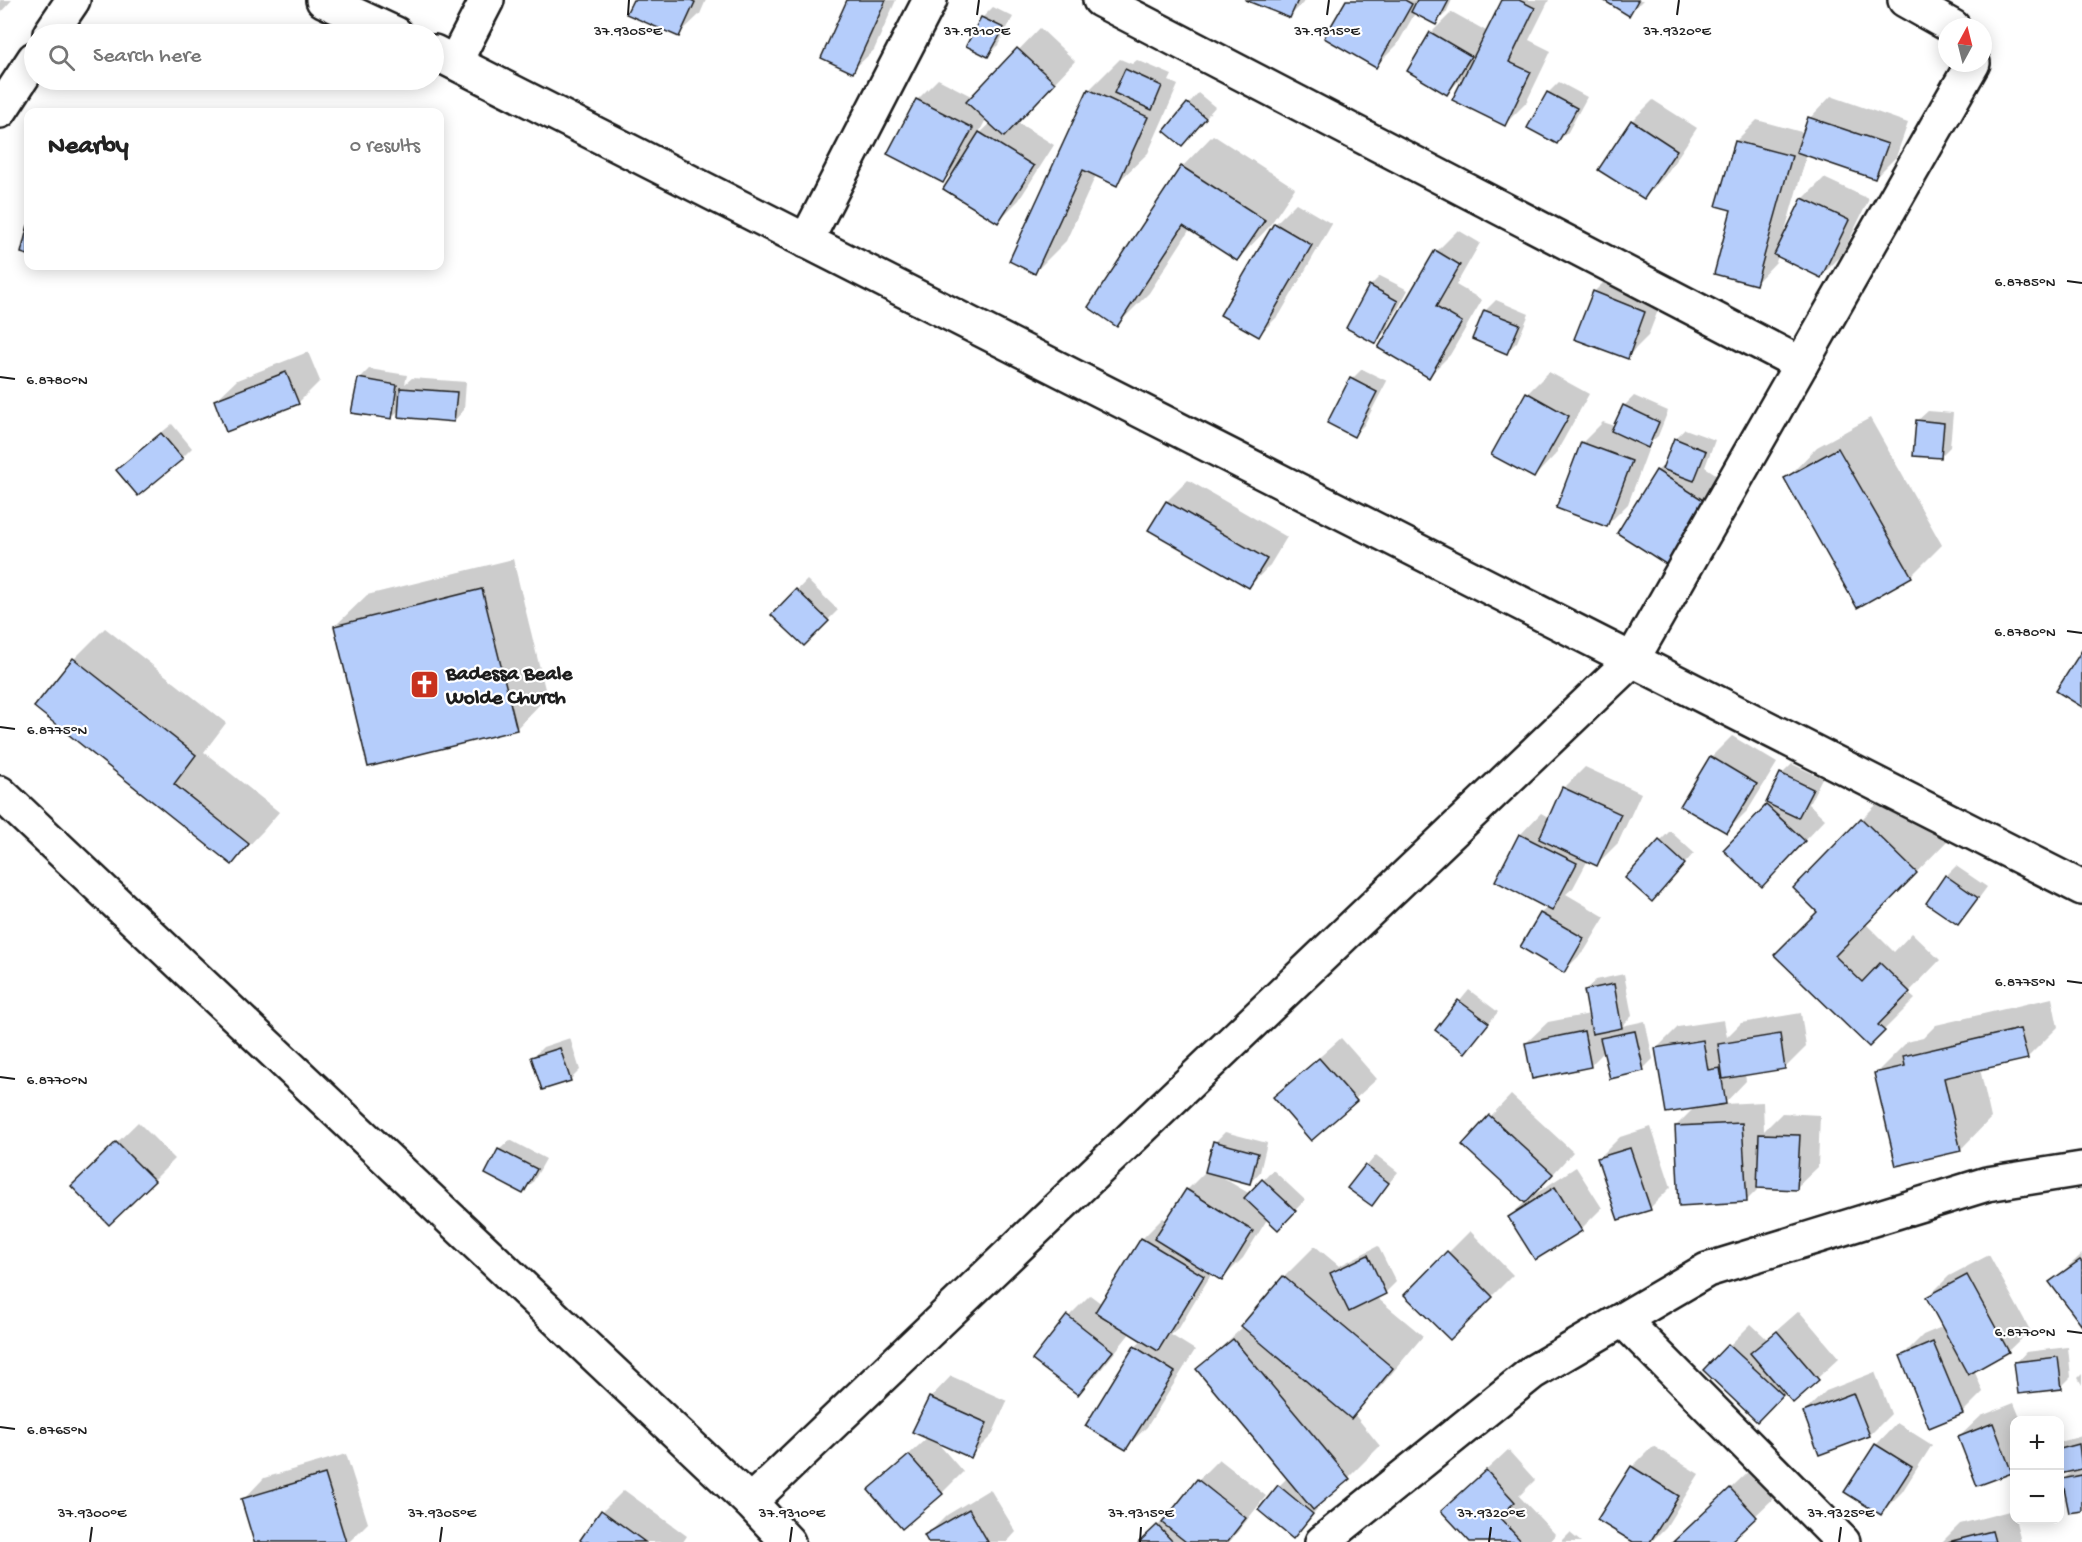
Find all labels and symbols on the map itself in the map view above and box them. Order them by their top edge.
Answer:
north arrow [1938,18,1992,72]
text: 37.9305°E [593,23,663,41]
text: 37.9310°E [943,23,1011,41]
text: 37.9315°E [1293,23,1360,41]
text: 37.9320°E [1642,23,1711,41]
text: 6.8785°N [1995,274,2056,292]
text: 6.8780°N [26,372,88,390]
text: 6.8780°N [1994,624,2056,642]
place label: Badessa Beale Wolde Church [445,663,573,712]
church icon: Badessa Beale Wolde Church [409,668,441,700]
text: 6.8775°N [27,722,87,740]
text: 6.8775°N [1995,974,2055,992]
text: 6.8770°N [26,1072,88,1090]
text: 6.8770°N [1994,1324,2056,1342]
text: 6.8765°N [27,1422,87,1440]
text: 37.9300°E [57,1505,127,1523]
text: 37.9305°E [407,1505,477,1523]
text: 37.9310°E [758,1505,826,1523]
text: 37.9315°E [1107,1505,1174,1523]
text: 37.9320°E [1456,1505,1525,1523]
text: 37.9325°E [1807,1505,1875,1523]

